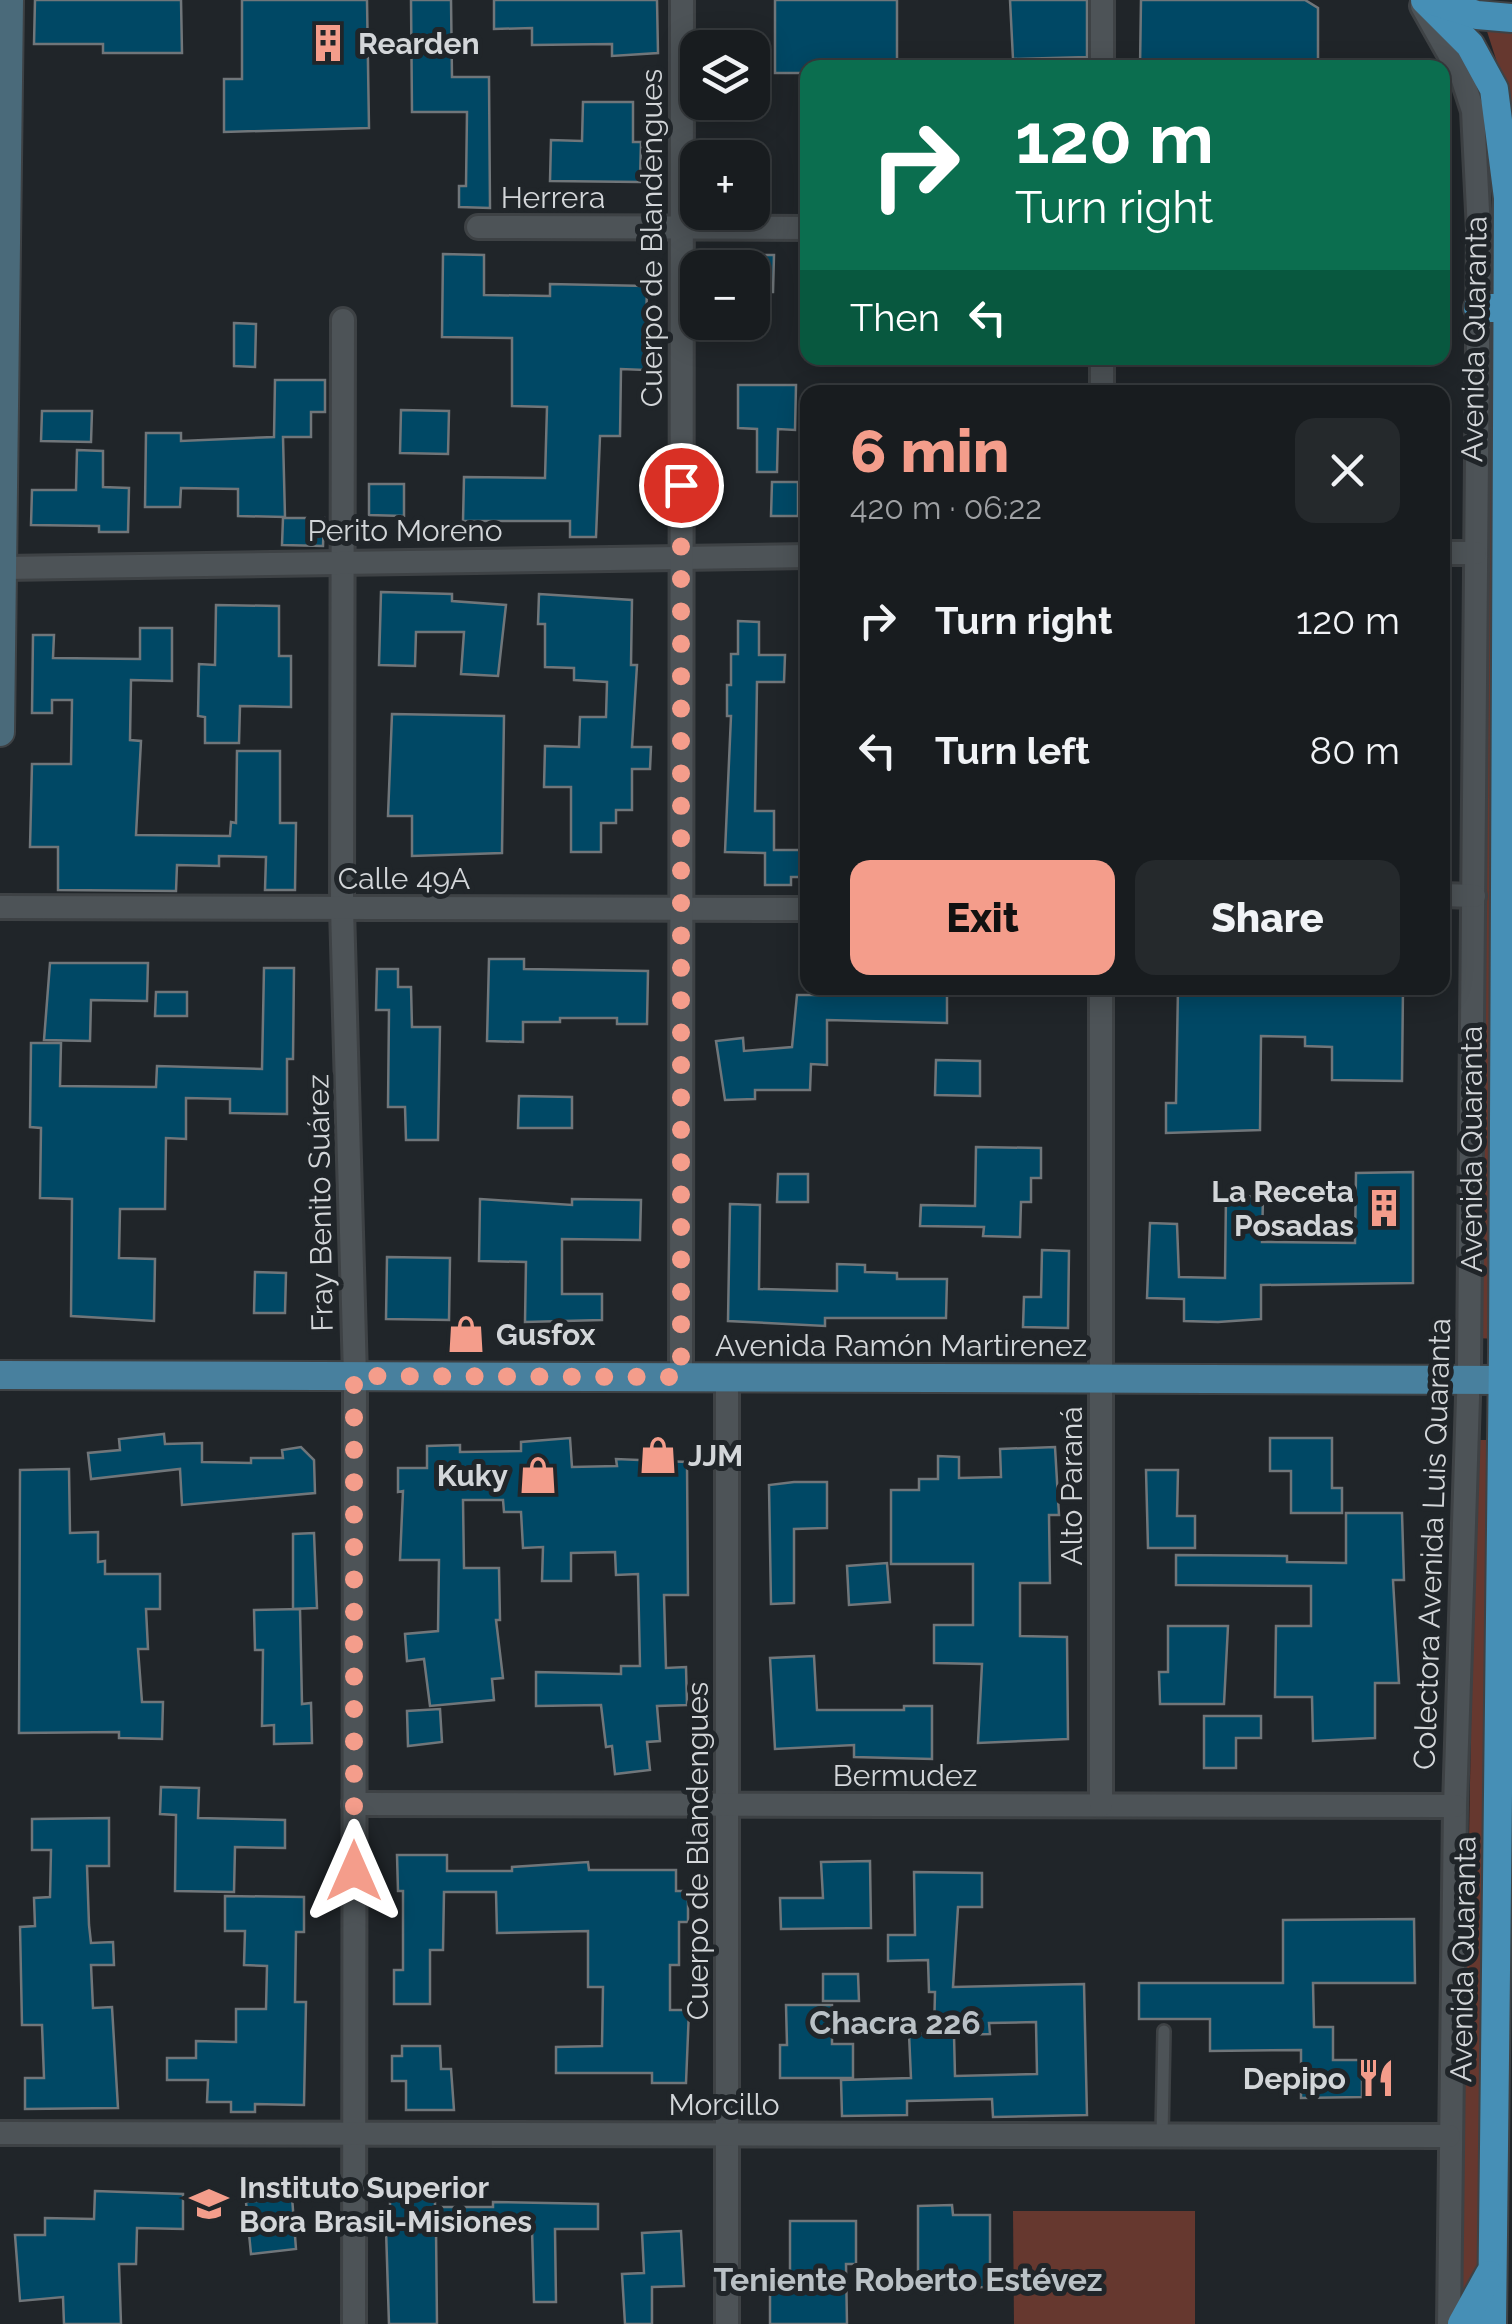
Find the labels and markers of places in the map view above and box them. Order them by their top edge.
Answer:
building icon: Rearden [307,22,349,64]
place label: Rearden [358,26,480,61]
pin [639,443,724,528]
place label: La Receta Posadas [1211,1174,1354,1243]
building icon: La Receta Posadas [1363,1187,1405,1229]
shop icon: Gusfox [445,1313,487,1355]
place label: Gusfox [496,1317,595,1352]
shop icon: JJM [637,1434,679,1476]
place label: JJM [688,1438,743,1473]
shop icon: Kuky [517,1454,559,1496]
place label: Kuky [437,1458,508,1493]
restaurant icon: Depipo [1355,2057,1397,2099]
place label: Depipo [1243,2061,1346,2096]
place label: Instituto Superior Bora Brasil-Misiones [239,2170,532,2239]
school or university icon: Instituto Superior Bora Brasil-Misiones [188,2183,230,2225]

